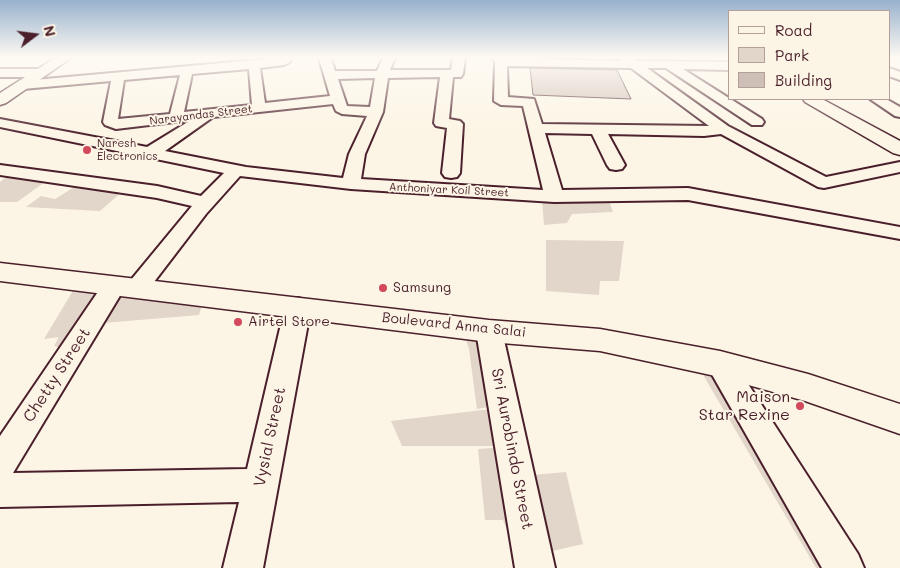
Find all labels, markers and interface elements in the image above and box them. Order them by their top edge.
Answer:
north arrow [10,10,60,60]
legend [728,10,890,100]
text: Road [775,20,812,40]
text: N [39,23,61,39]
text: Park [775,45,809,65]
text: Building [775,70,832,90]
street label: Narayandas Street [149,102,253,128]
place label: Naresh Electronics [97,137,157,163]
marker: Naresh Electronics [81,144,93,156]
street label: Anthoniyar Koil Street [389,180,509,200]
place label: Samsung [393,280,451,296]
marker: Samsung [377,282,389,294]
street label: Boulevard Anna Salai [381,309,527,341]
place label: Airtel Store [248,314,330,330]
marker: Airtel Store [232,316,244,328]
street label: Chetty Street [19,324,95,426]
street label: Sri Aurobindo Street [487,367,537,531]
street label: Vysial Street [250,385,290,489]
place label: Maison Star Rexine [699,387,790,425]
marker: Maison Star Rexine [794,400,806,412]

